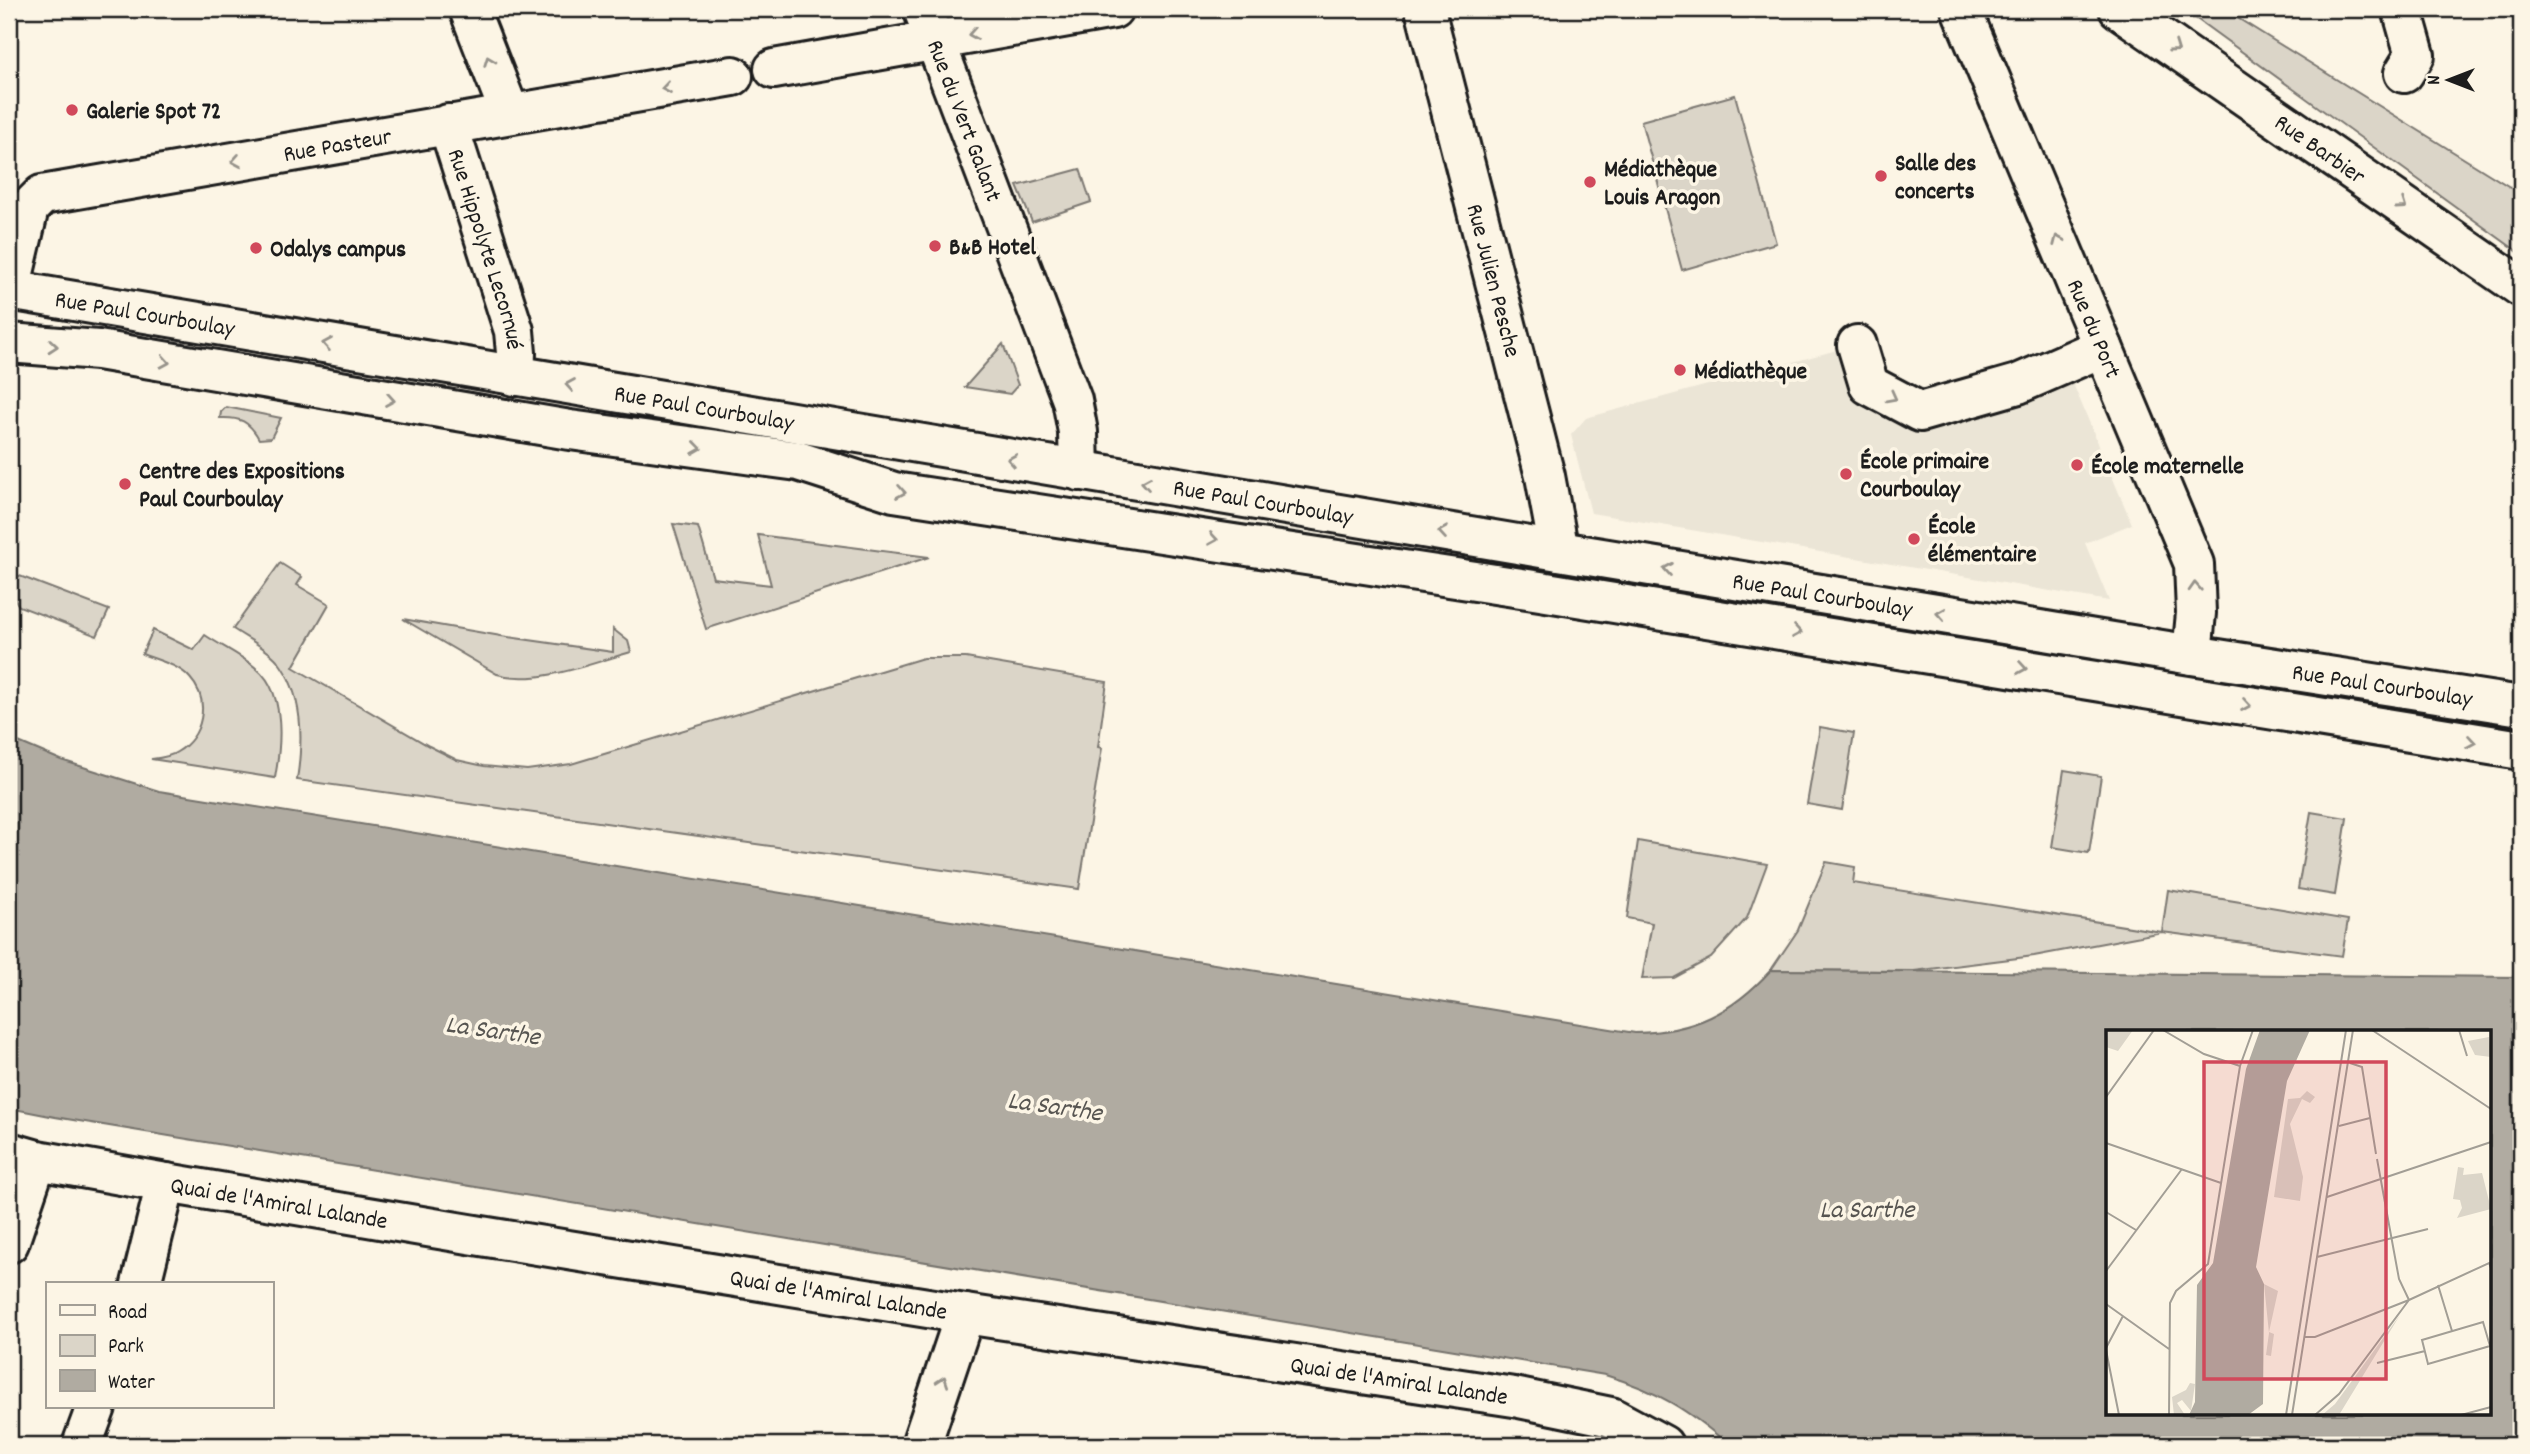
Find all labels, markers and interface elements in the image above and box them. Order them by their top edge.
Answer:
one-way arrow [967,25,979,40]
street label: Rue du Vert Galant [916,35,1009,207]
one-way arrow [2167,40,2180,52]
north arrow [2414,46,2484,116]
one-way arrow [484,56,498,68]
text: N [2422,75,2449,85]
one-way arrow [660,80,672,95]
place label: Galerie Spot 72 [86,96,221,130]
marker: Galerie Spot 72 [64,102,80,118]
street label: Rue Barbier [2266,107,2371,194]
street label: Rue Pasteur [281,121,394,173]
street label: Rue Hippolyte Lecornué [437,145,530,351]
place label: Salle des concerts [1895,148,1976,210]
one-way arrow [230,153,242,168]
place label: Médiathèque Louis Aragon [1604,154,1720,216]
marker: Salle des concerts [1873,168,1889,184]
marker: Médiathèque Louis Aragon [1582,174,1598,190]
one-way arrow [2394,197,2407,209]
street label: Rue Julien Pesche [1456,201,1528,361]
place label: B&B Hotel [949,232,1036,266]
place label: Odalys campus [270,234,406,268]
one-way arrow [2052,235,2066,247]
marker: B&B Hotel [927,238,943,254]
marker: Odalys campus [248,240,264,256]
street label: Rue du Port [2056,274,2128,384]
street label: Rue Paul Courboulay [52,284,238,348]
one-way arrow [321,337,333,352]
one-way arrow [48,338,59,353]
one-way arrow [160,354,171,369]
place label: Médiathèque [1694,356,1808,390]
marker: Médiathèque [1672,362,1688,378]
one-way arrow [564,378,576,393]
street label: Rue Paul Courboulay [611,378,797,442]
one-way arrow [1885,389,1898,402]
one-way arrow [384,392,396,407]
one-way arrow [691,440,703,455]
place label: École primaire Courboulay [1860,446,1989,508]
place label: École maternelle [2091,451,2244,485]
one-way arrow [1006,453,1018,468]
place label: Centre des Expositions Paul Courboulay [139,456,345,518]
marker: École maternelle [2069,457,2085,473]
marker: École primaire Courboulay [1838,466,1854,482]
street label: Rue Paul Courboulay [1170,472,1357,536]
marker: Centre des Expositions Paul Courboulay [117,476,133,492]
one-way arrow [1140,476,1152,491]
one-way arrow [895,484,907,499]
place label: École élémentaire [1928,511,2037,573]
one-way arrow [1437,525,1449,540]
one-way arrow [1207,531,1219,546]
marker: École élémentaire [1906,531,1922,547]
one-way arrow [1662,562,1674,577]
street label: Rue Paul Courboulay [1730,566,1916,629]
one-way arrow [2187,581,2202,592]
one-way arrow [1935,607,1947,622]
one-way arrow [1791,624,1803,639]
street label: Rue Paul Courboulay [2289,657,2476,718]
one-way arrow [2016,660,2027,675]
one-way arrow [2240,697,2252,712]
one-way arrow [2465,734,2476,749]
water label: La Sarthe [443,1008,544,1058]
inset map [2106,1030,2492,1416]
water label: La Sarthe [1005,1084,1106,1134]
street label: Quai de l'Amiral Lalande [168,1170,390,1240]
water label: La Sarthe [1819,1193,1916,1230]
street label: Quai de l'Amiral Lalande [727,1262,949,1331]
legend [46,1282,273,1408]
text: Road [108,1299,147,1329]
text: Park [108,1333,144,1363]
street label: Quai de l'Amiral Lalande [1288,1349,1510,1416]
text: Water [108,1369,155,1399]
one-way arrow [935,1375,949,1387]

